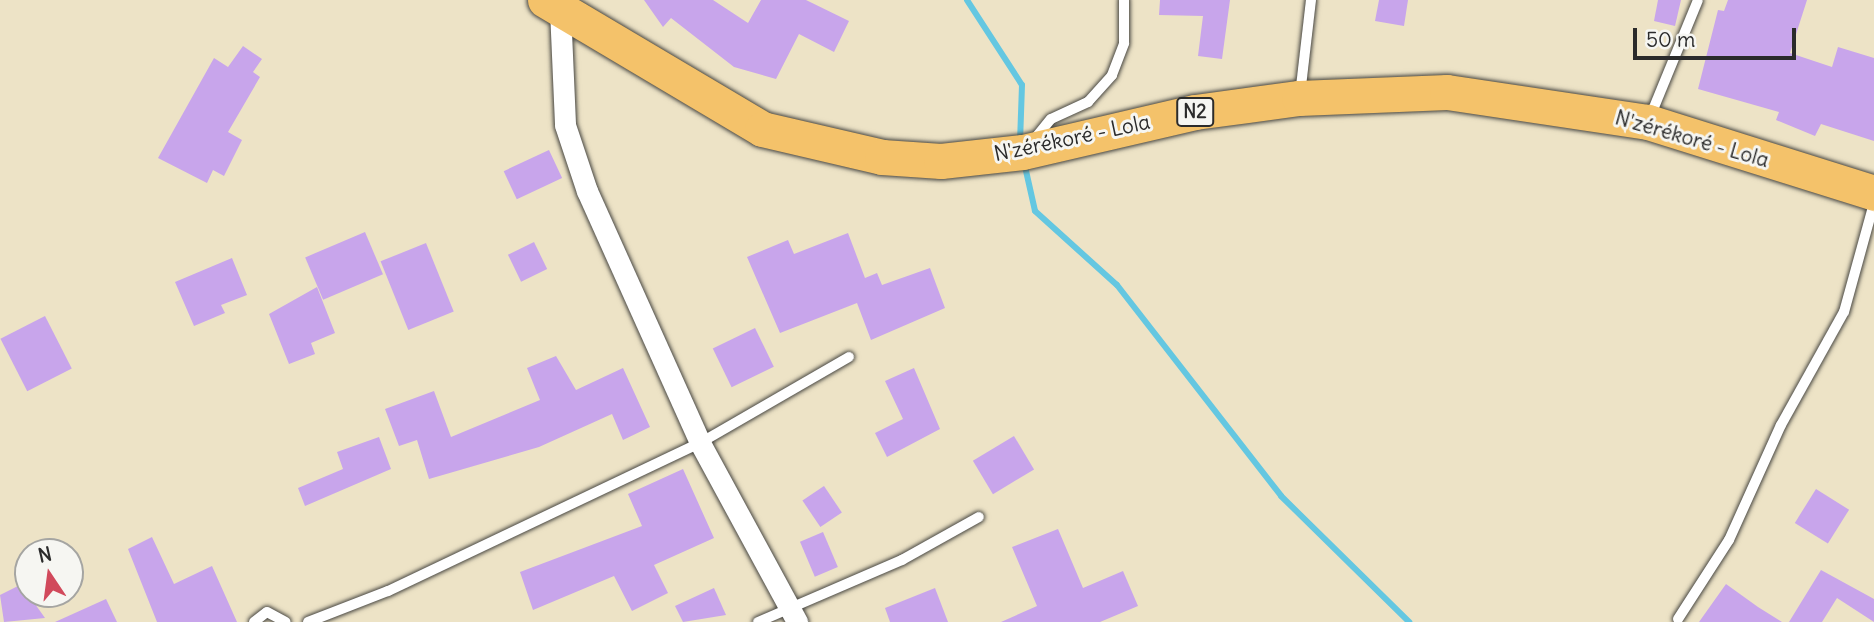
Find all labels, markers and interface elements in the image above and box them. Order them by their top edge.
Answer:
scale bar [1636,14,1799,58]
text: 50 m [1646,26,1695,53]
road number: N2 [1176,96,1214,128]
street label: N'zérékoré - Lola [1612,105,1772,173]
street label: N'zérékoré - Lola [992,109,1152,167]
north arrow [14,538,84,608]
text: N [36,541,54,568]

